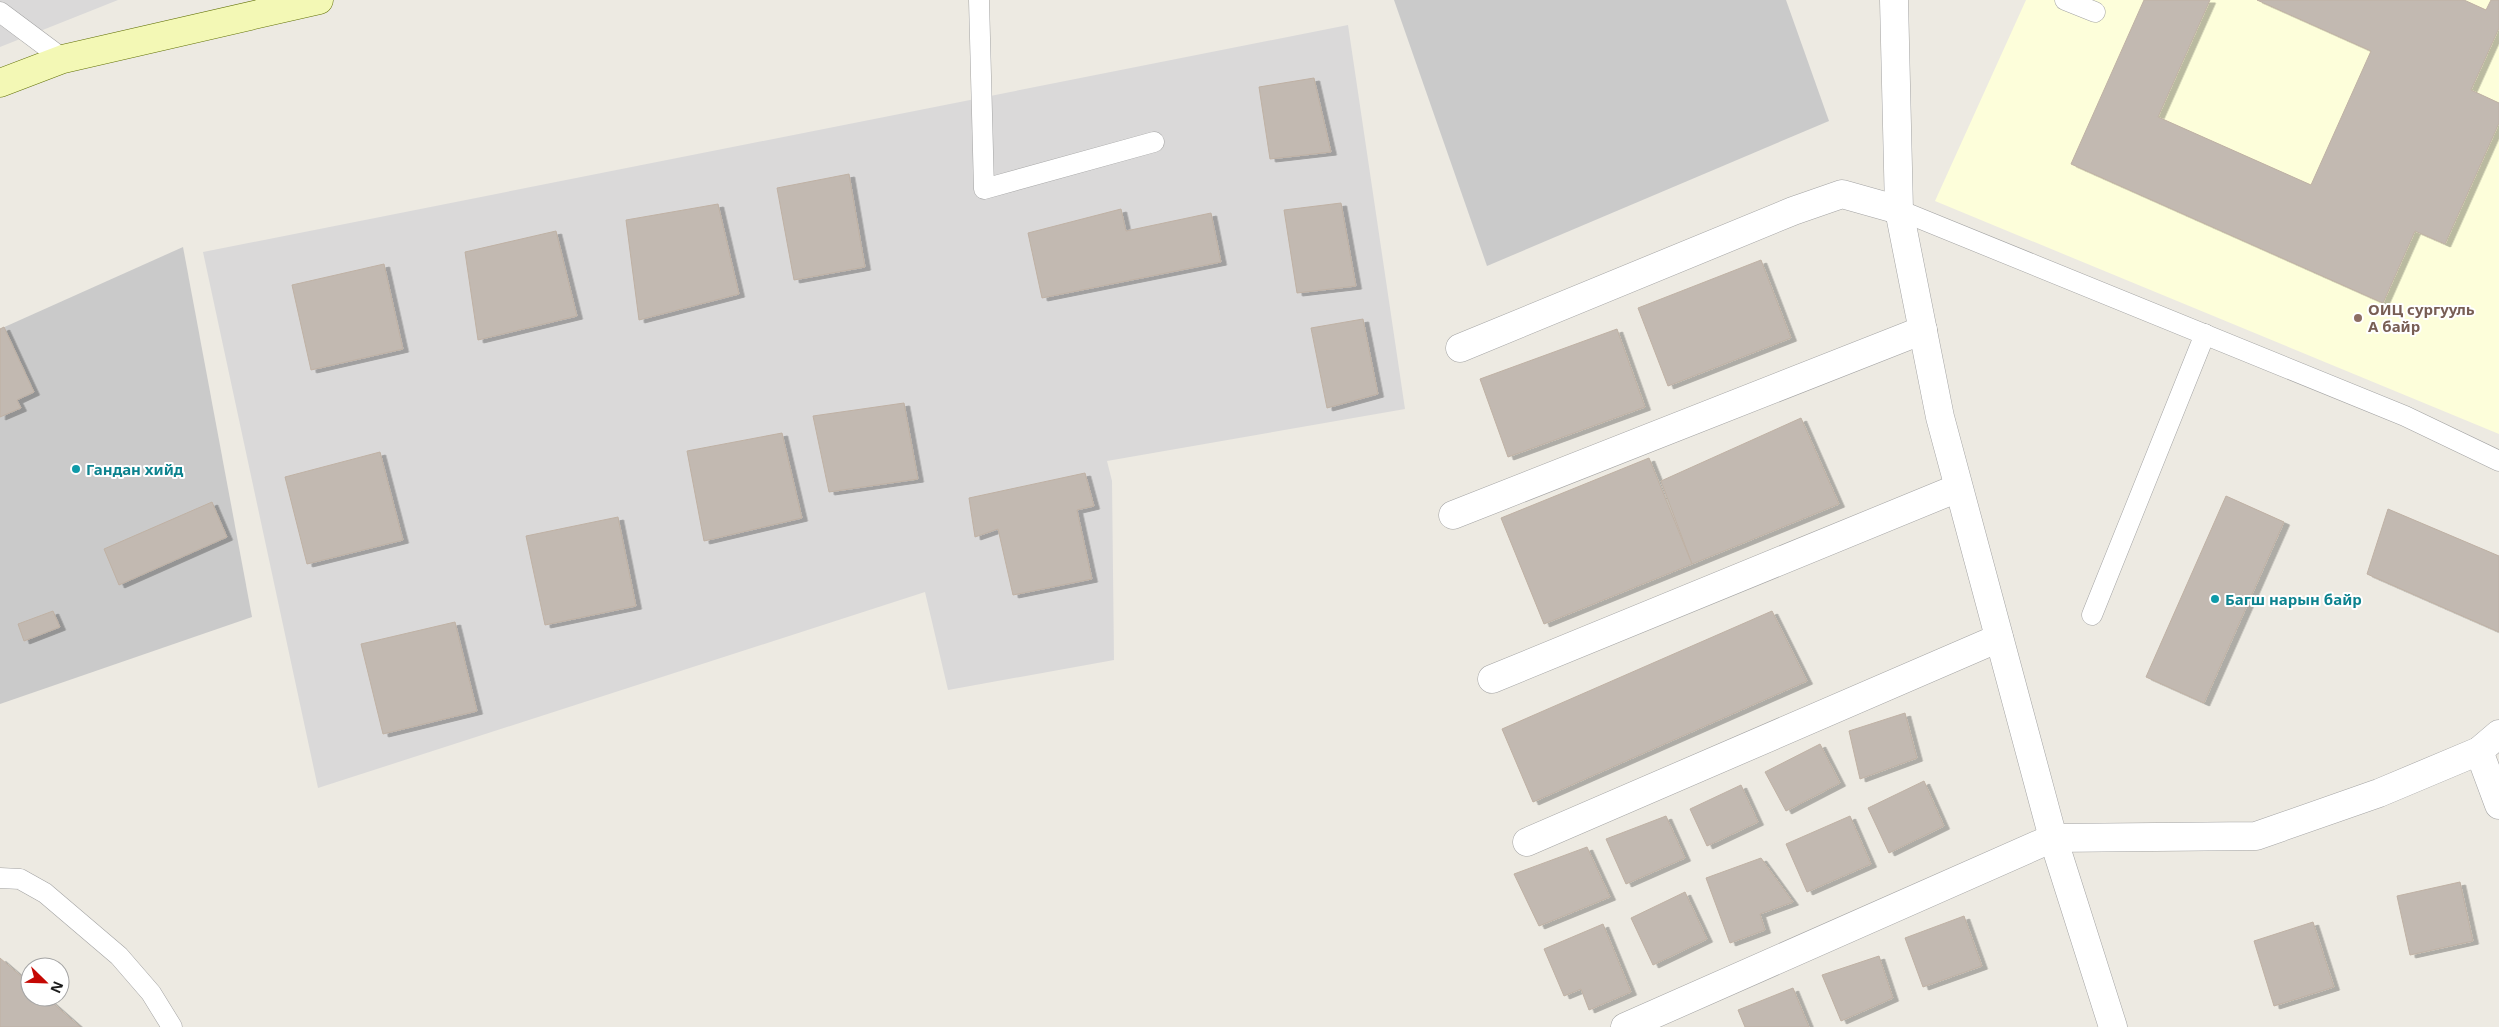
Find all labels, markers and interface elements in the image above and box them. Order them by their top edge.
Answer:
place label: ОИЦ сургууль А байр [2368,299,2475,336]
marker: ОИЦ сургууль А байр [2352,312,2364,324]
place label: Гандан хийд [86,459,184,479]
marker: Гандан хийд [70,463,82,475]
place label: Багш нарын байр [2225,589,2362,609]
marker: Багш нарын байр [2209,593,2221,605]
north arrow [20,957,70,1007]
text: N [46,978,68,996]

